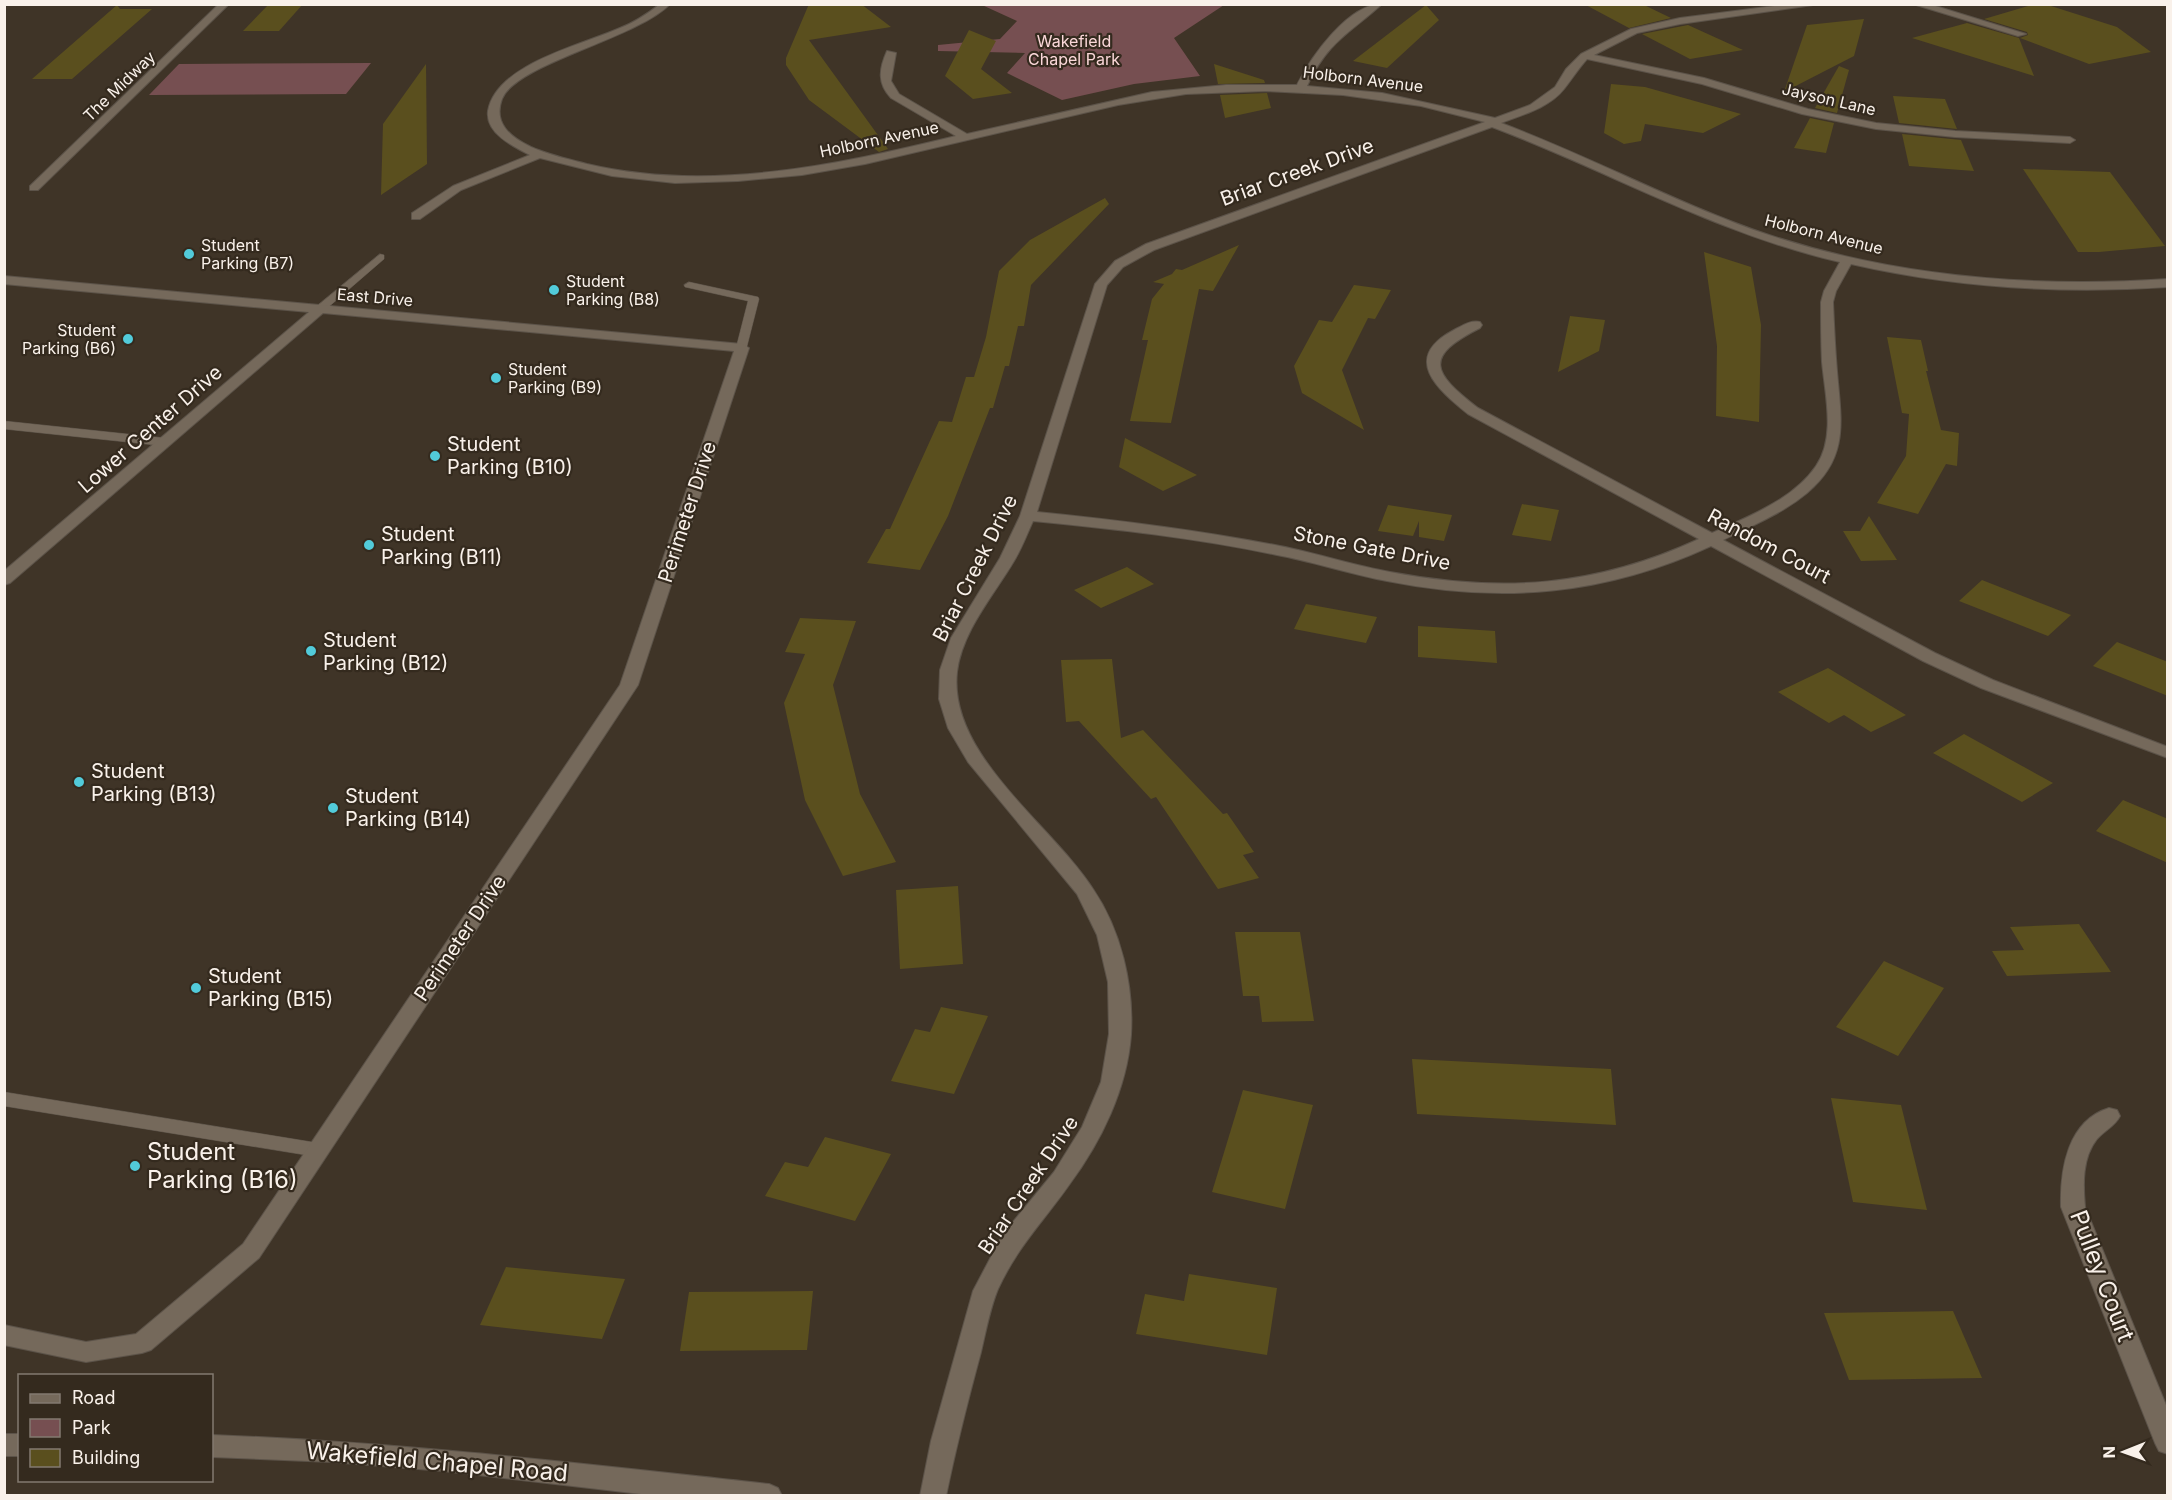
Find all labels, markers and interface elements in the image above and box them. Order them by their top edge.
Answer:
park label: Wakefield Chapel Park [1028,31,1120,69]
street label: The Midway [79,47,159,125]
street label: Holborn Avenue [1302,62,1424,96]
street label: Jayson Lane [1780,78,1878,120]
street label: Holborn Avenue [818,117,940,161]
street label: Briar Creek Drive [1217,133,1377,211]
street label: Holborn Avenue [1763,210,1885,258]
place label: Student Parking (B7) [201,235,294,273]
marker: Student Parking (B7) [182,247,196,261]
place label: Student Parking (B8) [566,271,660,309]
marker: Student Parking (B8) [547,283,561,297]
street label: East Drive [336,284,414,310]
place label: Student Parking (B6) [22,320,116,358]
marker: Student Parking (B6) [121,332,135,346]
place label: Student Parking (B9) [508,359,602,397]
street label: Lower Center Drive [73,360,227,498]
marker: Student Parking (B9) [489,371,503,385]
place label: Student Parking (B10) [447,432,573,479]
street label: Perimeter Drive [653,438,721,586]
marker: Student Parking (B10) [428,449,442,463]
street label: Briar Creek Drive [928,491,1022,645]
street label: Random Court [1703,503,1835,589]
street label: Stone Gate Drive [1291,521,1453,575]
place label: Student Parking (B11) [381,522,502,569]
marker: Student Parking (B11) [362,538,376,552]
place label: Student Parking (B12) [323,628,448,675]
marker: Student Parking (B12) [304,644,318,658]
place label: Student Parking (B13) [91,759,217,806]
marker: Student Parking (B13) [72,775,86,789]
place label: Student Parking (B14) [345,784,471,831]
marker: Student Parking (B14) [326,801,340,815]
street label: Perimeter Drive [409,870,511,1006]
place label: Student Parking (B15) [208,964,333,1011]
marker: Student Parking (B15) [189,981,203,995]
street label: Briar Creek Drive [973,1111,1083,1259]
place label: Student Parking (B16) [147,1137,298,1194]
marker: Student Parking (B16) [128,1159,142,1173]
street label: Pulley Court [2064,1206,2141,1346]
legend [18,1374,213,1482]
text: Road [72,1387,115,1408]
text: Park [72,1417,111,1438]
north arrow [2094,1422,2154,1482]
street label: Wakefield Chapel Road [305,1436,569,1487]
text: N [2099,1446,2119,1459]
text: Building [72,1447,140,1468]

